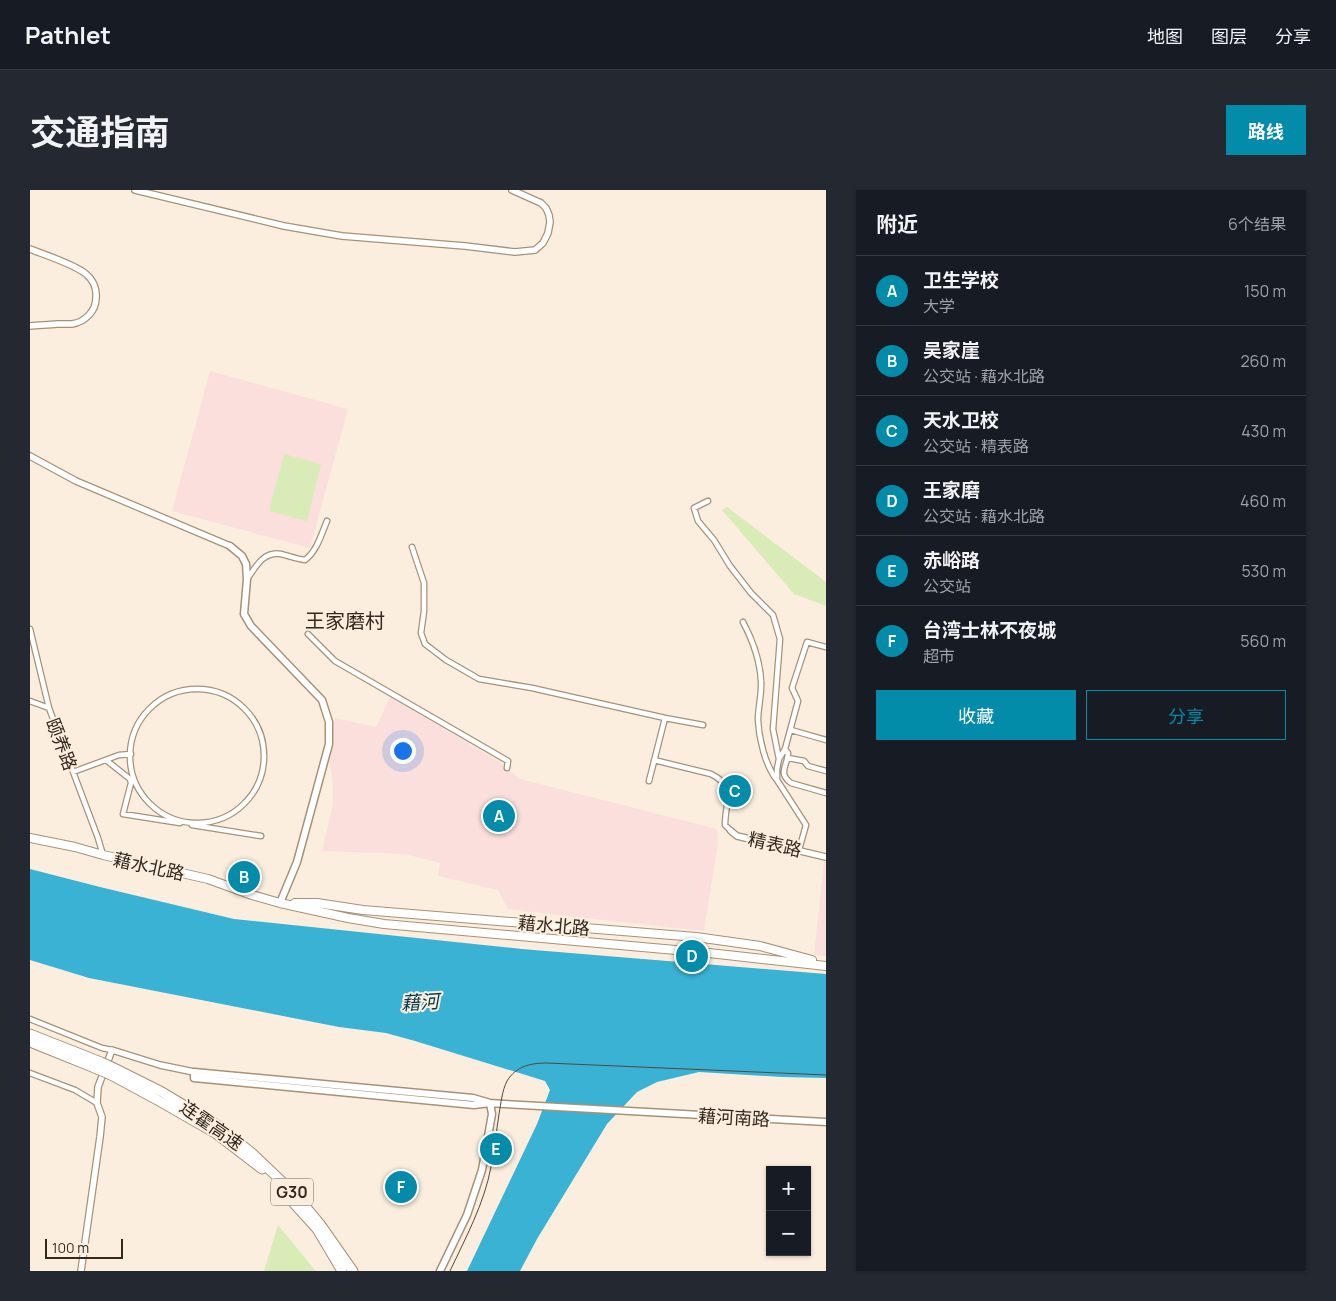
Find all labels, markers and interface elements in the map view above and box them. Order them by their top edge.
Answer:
text: Pathlet [25,18,111,51]
text: 地图 [1147,24,1183,48]
text: 图层 [1211,24,1247,48]
text: 分享 [1275,24,1311,48]
button: 路线 [1226,105,1306,155]
text: 交通指南 [30,108,170,156]
text: 附近 [876,210,918,238]
text: 6个结果 [1228,213,1286,235]
text: 卫生学校 [923,267,999,293]
text: A [887,280,897,302]
text: 150 m [1244,280,1286,302]
text: 大学 [923,295,955,317]
text: 吴家崖 [923,337,980,363]
text: B [887,350,897,372]
text: 260 m [1240,350,1286,372]
text: 公交站 · 藉水北路 [923,365,1045,387]
text: 天水卫校 [923,407,999,433]
text: C [886,420,898,442]
text: 430 m [1241,420,1286,442]
text: 公交站 · 精表路 [923,435,1029,457]
text: 王家磨 [923,477,980,503]
text: D [886,490,898,512]
text: 460 m [1240,490,1286,512]
text: 公交站 · 藉水北路 [923,505,1045,527]
text: 赤峪路 [923,547,980,573]
text: E [887,560,897,582]
text: 530 m [1241,560,1286,582]
text: 公交站 [923,575,971,597]
district label: 王家磨村 [305,607,385,634]
text: 台湾士林不夜城 [923,617,1056,643]
text: F [888,630,896,652]
text: 560 m [1240,630,1286,652]
text: 超市 [923,645,955,667]
button: 收藏 [876,690,1076,740]
button: 分享 [1086,690,1286,740]
street label: 颐养路 [41,714,83,774]
your location [390,738,416,764]
pin: C [719,772,751,810]
pin: A [483,797,515,835]
street label: 精表路 [746,826,804,862]
street label: 藉水北路 [111,847,187,885]
pin: B [228,858,260,896]
street label: 藉水北路 [517,910,591,940]
pin: D [676,937,708,975]
water label: 藉河 [400,987,444,1016]
street label: 连霍高速 [176,1095,248,1155]
street label: 藉河南路 [697,1103,771,1131]
pin: E [480,1130,512,1168]
map controls [766,1166,811,1256]
button: + [766,1166,811,1211]
pin: F [385,1168,417,1206]
road number: G30 [271,1179,313,1206]
button: − [766,1211,811,1256]
scale bar [45,1236,122,1259]
text: 100 m [52,1238,89,1257]

